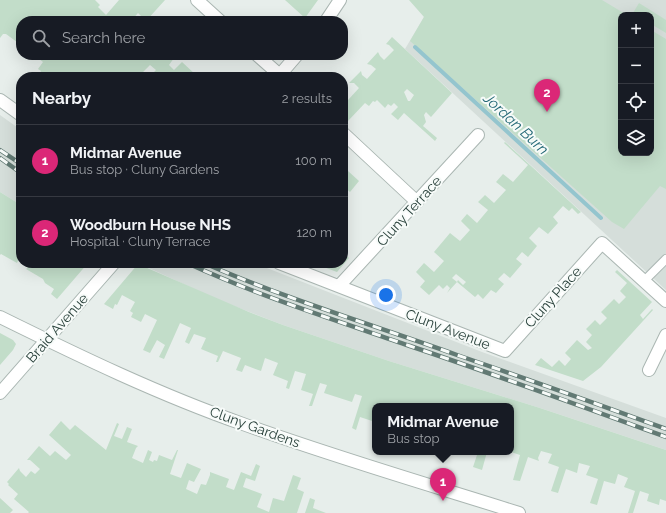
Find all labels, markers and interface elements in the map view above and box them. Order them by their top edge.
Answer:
map controls [618,12,654,156]
button: + [618,12,654,48]
search box [16,16,348,60]
icon: search [30,27,52,49]
text: Search here [62,29,145,47]
button: − [618,48,654,84]
pin: 2 [534,79,560,112]
button: locate [618,84,654,120]
text: Nearby [32,88,91,108]
water label: Jordan Burn [479,89,552,159]
text: 2 results [282,91,332,106]
button: layers [618,120,654,156]
text: Midmar Avenue [70,144,182,162]
text: 1 [42,153,48,168]
text: 100 m [295,153,332,168]
text: Bus stop · Cluny Gardens [70,162,219,177]
street label: Cluny Terrace [373,173,445,249]
text: Woodburn House NHS [70,216,231,234]
text: 2 [41,225,49,240]
text: 120 m [296,225,332,240]
text: Hospital · Cluny Terrace [70,234,210,249]
street label: Cluny Place [521,263,585,331]
your location [376,285,396,305]
street label: Braid Avenue [23,290,91,366]
street label: Cluny Avenue [403,306,493,352]
street label: Cluny Gardens [208,403,302,451]
popup [372,403,514,455]
text: Midmar Avenue [387,413,499,431]
text: Bus stop [387,431,439,446]
pin: 1 [430,468,456,501]

